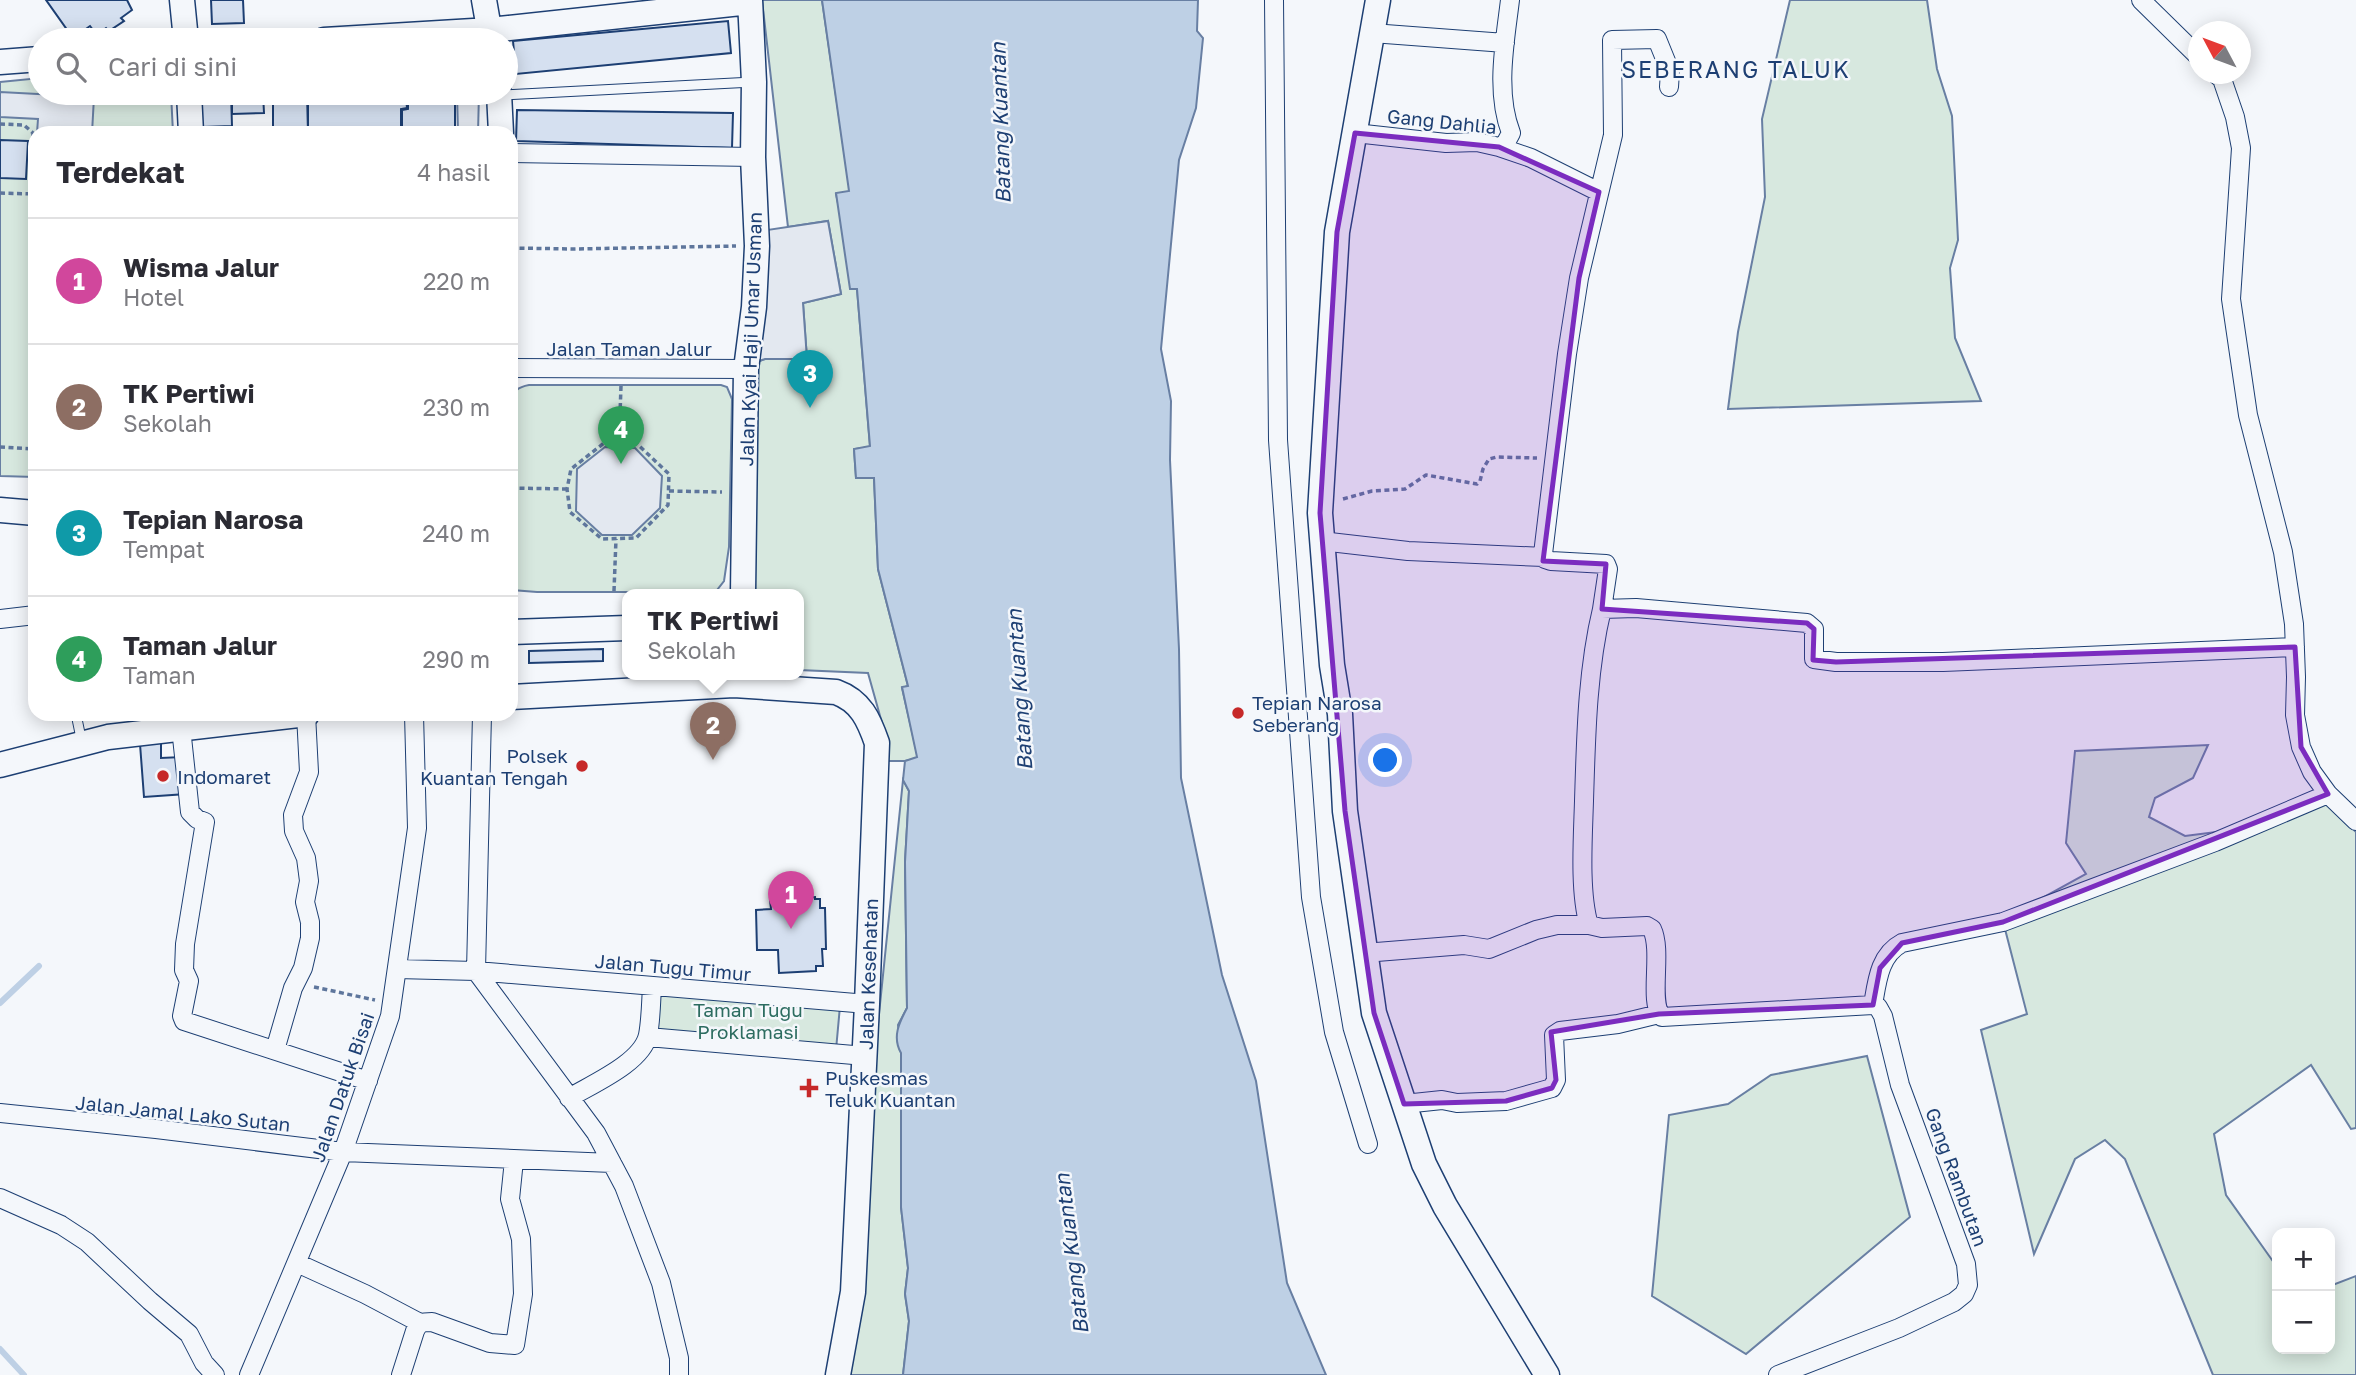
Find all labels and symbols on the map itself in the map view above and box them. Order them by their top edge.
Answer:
north arrow [2188,21,2251,84]
water label: Batang Kuantan [984,41,1016,204]
district label: SEBERANG TALUK [1621,55,1851,83]
street label: Gang Dahlia [1386,104,1498,138]
street label: Jalan Kyai Haji Umar Usman [734,211,766,467]
street label: Jalan Taman Jalur [546,337,712,360]
pin: 3 [787,350,833,408]
pin: 4 [598,406,644,464]
water label: Batang Kuantan [1000,607,1038,772]
place label: Tepian Narosa Seberang [1252,691,1382,736]
pin: 2 [690,702,736,760]
marker: Tepian Narosa Seberang [1230,705,1246,721]
your location [1368,743,1402,777]
place label: Polsek Kuantan Tengah [420,744,568,789]
marker: Polsek Kuantan Tengah [574,758,590,774]
place label: Indomaret [177,765,271,788]
marker: Indomaret [155,768,171,784]
pin: 1 [768,871,814,929]
street label: Jalan Kesehatan [854,898,882,1050]
street label: Jalan Tugu Timur [594,949,753,985]
park label: Taman Tugu Proklamasi [693,998,803,1043]
street label: Jalan Datuk Bisai [306,1009,378,1165]
place label: Puskesmas Teluk Kuantan [825,1066,956,1111]
marker: Puskesmas Teluk Kuantan [799,1078,819,1098]
street label: Jalan Jamal Lako Sutan [74,1090,292,1136]
street label: Gang Rambutan [1921,1105,1993,1249]
water label: Batang Kuantan [1048,1171,1094,1336]

